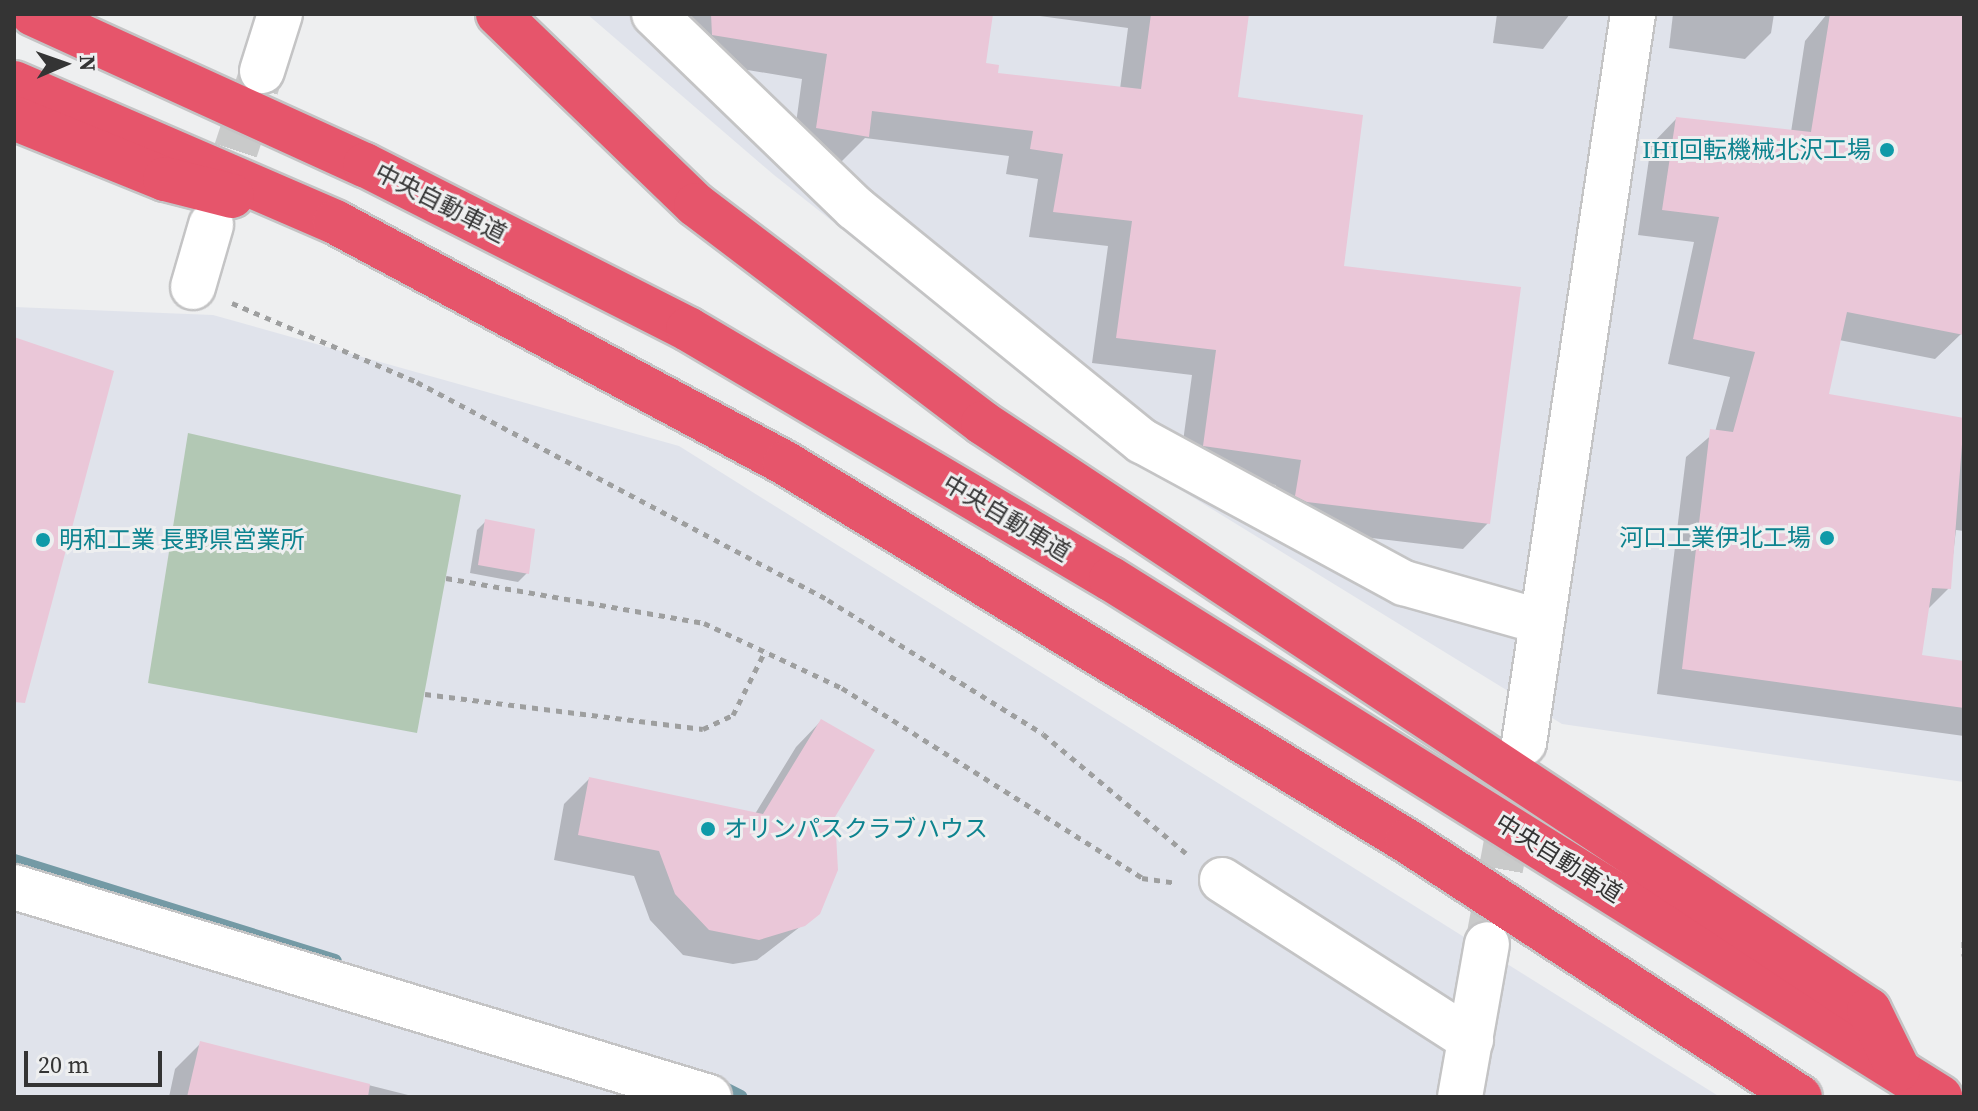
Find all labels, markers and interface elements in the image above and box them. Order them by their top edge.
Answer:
north arrow [24,24,104,104]
text: N [73,55,103,72]
place label: IHI回転機械北沢工場 [1642,136,1871,164]
marker: IHI回転機械北沢工場 [1878,141,1896,159]
street label: 中央自動車道 [370,157,512,249]
street label: 中央自動車道 [938,469,1076,567]
place label: 河口工業伊北工場 [1619,524,1811,552]
place label: 明和工業 長野県営業所 [59,526,305,554]
marker: 河口工業伊北工場 [1818,529,1836,547]
marker: 明和工業 長野県営業所 [34,531,52,549]
street label: 中央自動車道 [1490,808,1628,908]
place label: オリンパスクラブハウス [724,815,988,843]
marker: オリンパスクラブハウス [699,820,717,838]
scale bar [28,1035,166,1085]
text: 20 m [38,1048,89,1081]

